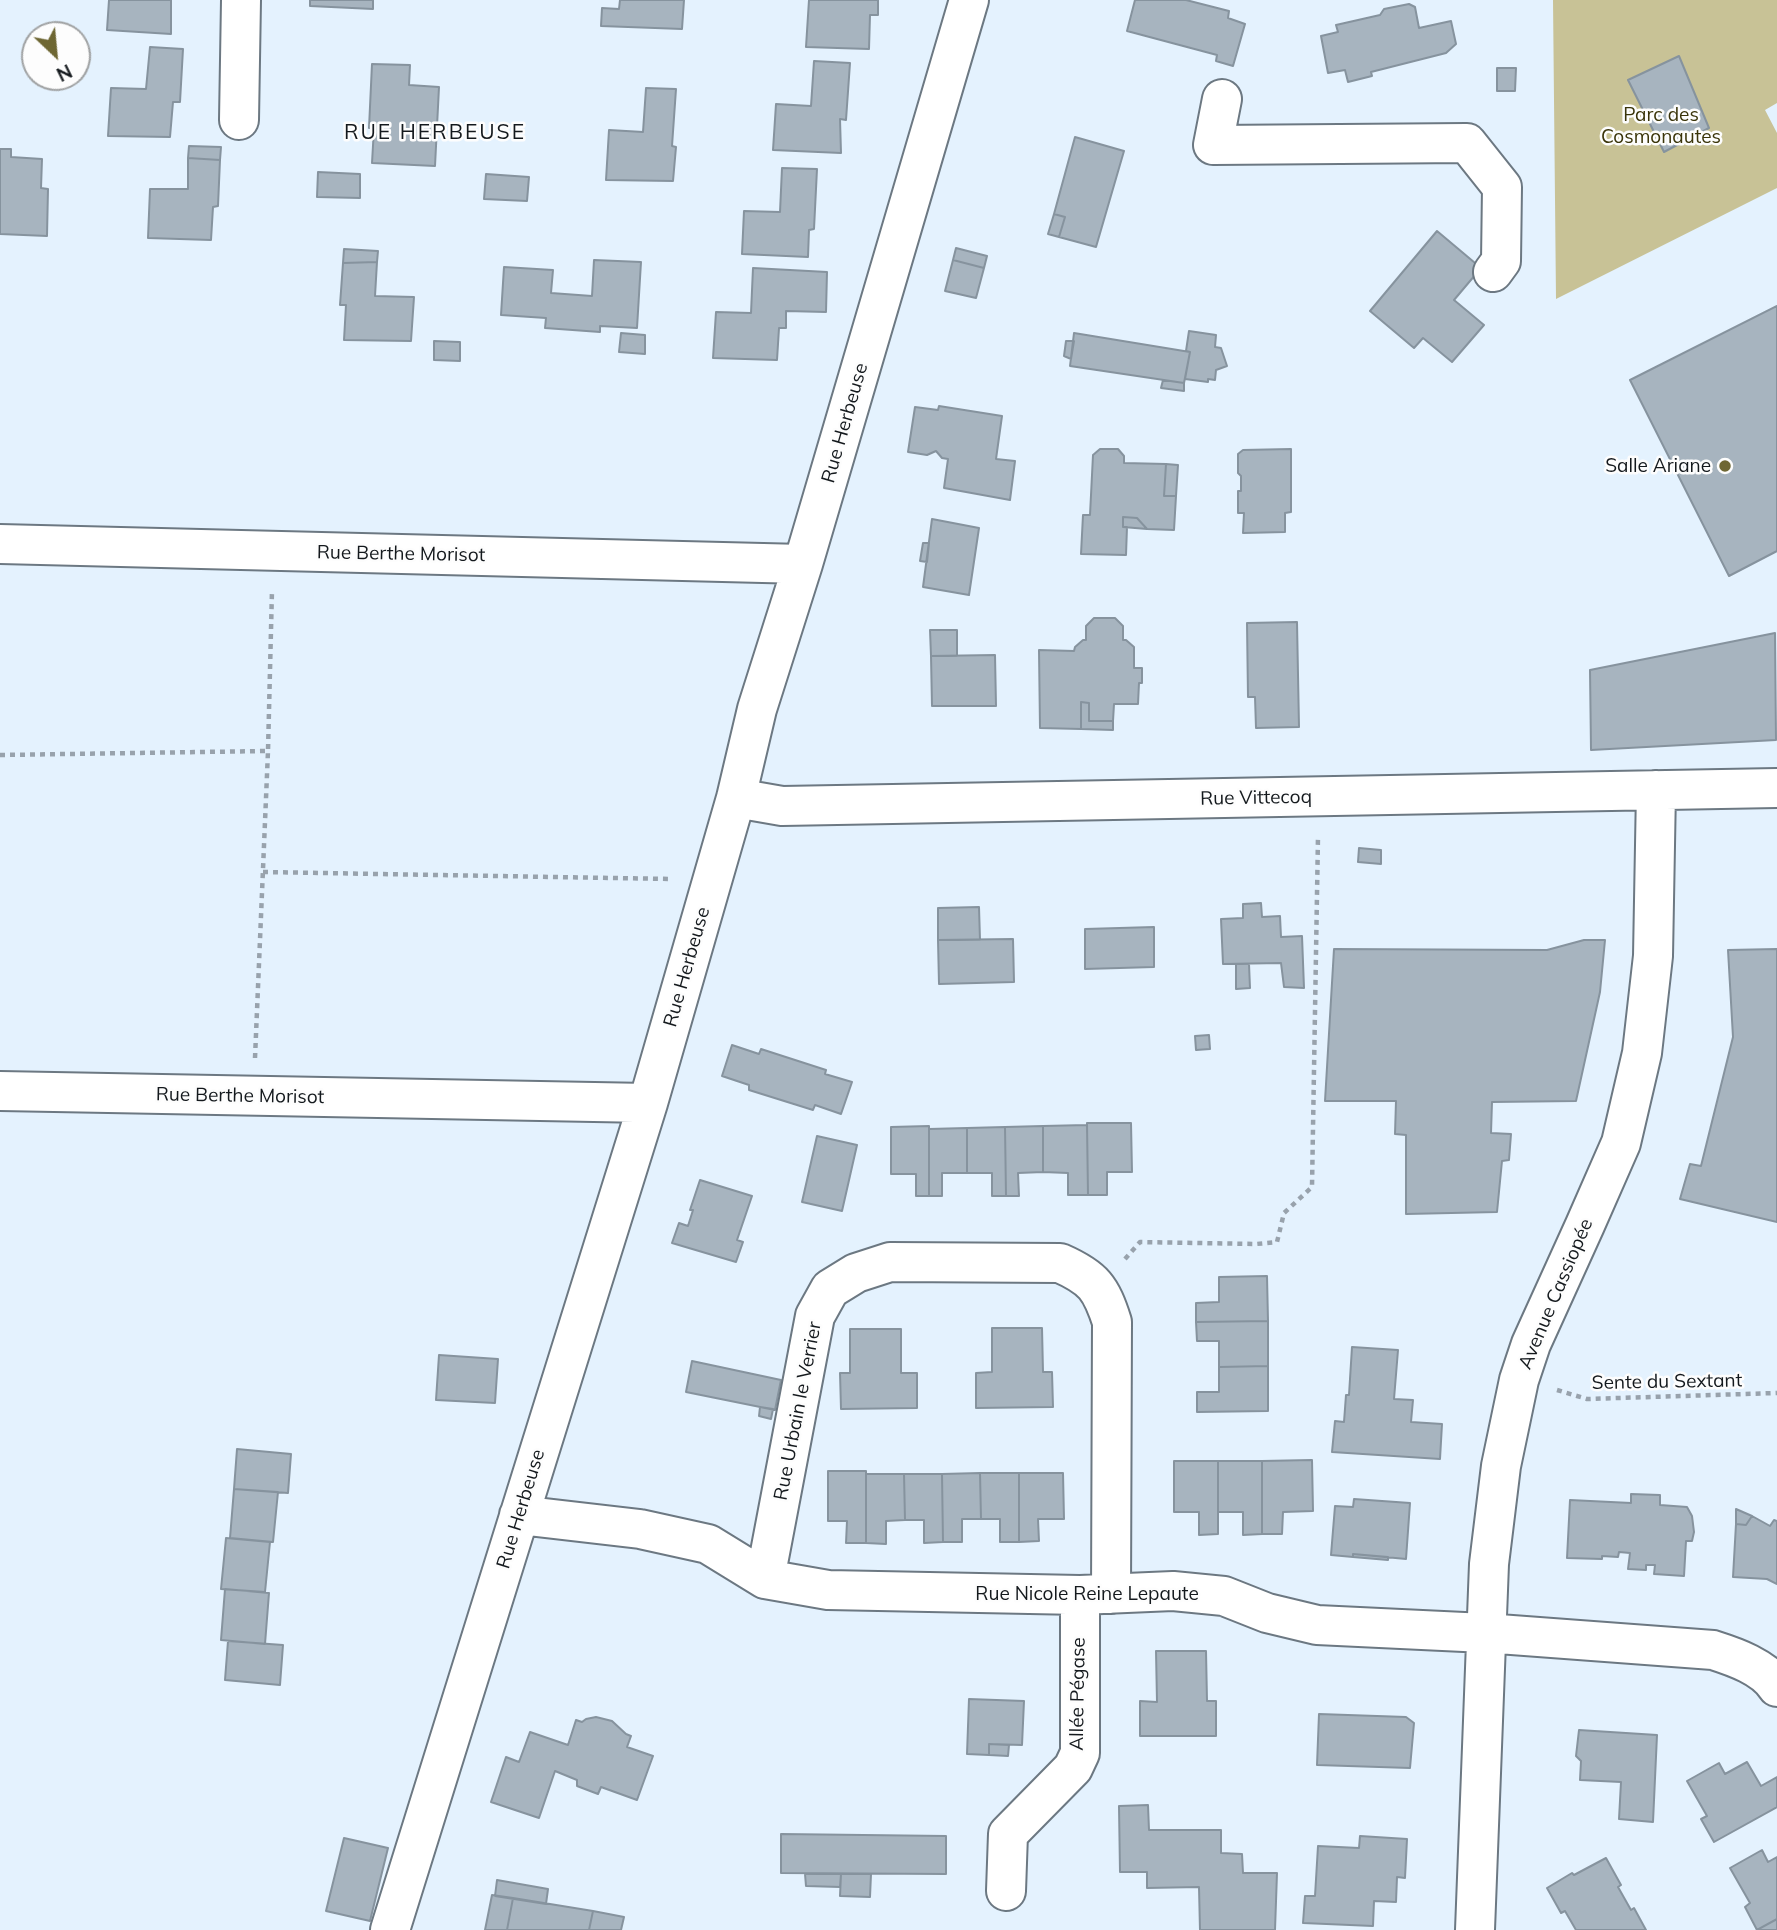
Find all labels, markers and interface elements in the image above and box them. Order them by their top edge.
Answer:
north arrow [21,21,91,91]
text: N [53,59,76,87]
park label: Parc des Cosmonautes [1601,104,1721,148]
district label: RUE HERBEUSE [345,120,525,146]
street label: Rue Herbeuse [817,360,873,486]
place label: Salle Ariane [1605,455,1711,477]
marker: Salle Ariane [1717,458,1733,474]
street label: Rue Berthe Morisot [317,541,485,567]
street label: Rue Vittecoq [1200,786,1312,810]
street label: Rue Herbeuse [659,904,715,1030]
street label: Rue Berthe Morisot [156,1083,324,1109]
street label: Avenue Cassiopée [1514,1215,1598,1373]
street label: Rue Urbain le Verrier [769,1320,827,1502]
street label: Sente du Sextant [1592,1369,1742,1395]
street label: Rue Herbeuse [492,1447,550,1571]
street label: Rue Nicole Reine Lepaute [975,1583,1199,1605]
street label: Allée Pégase [1066,1637,1090,1751]

